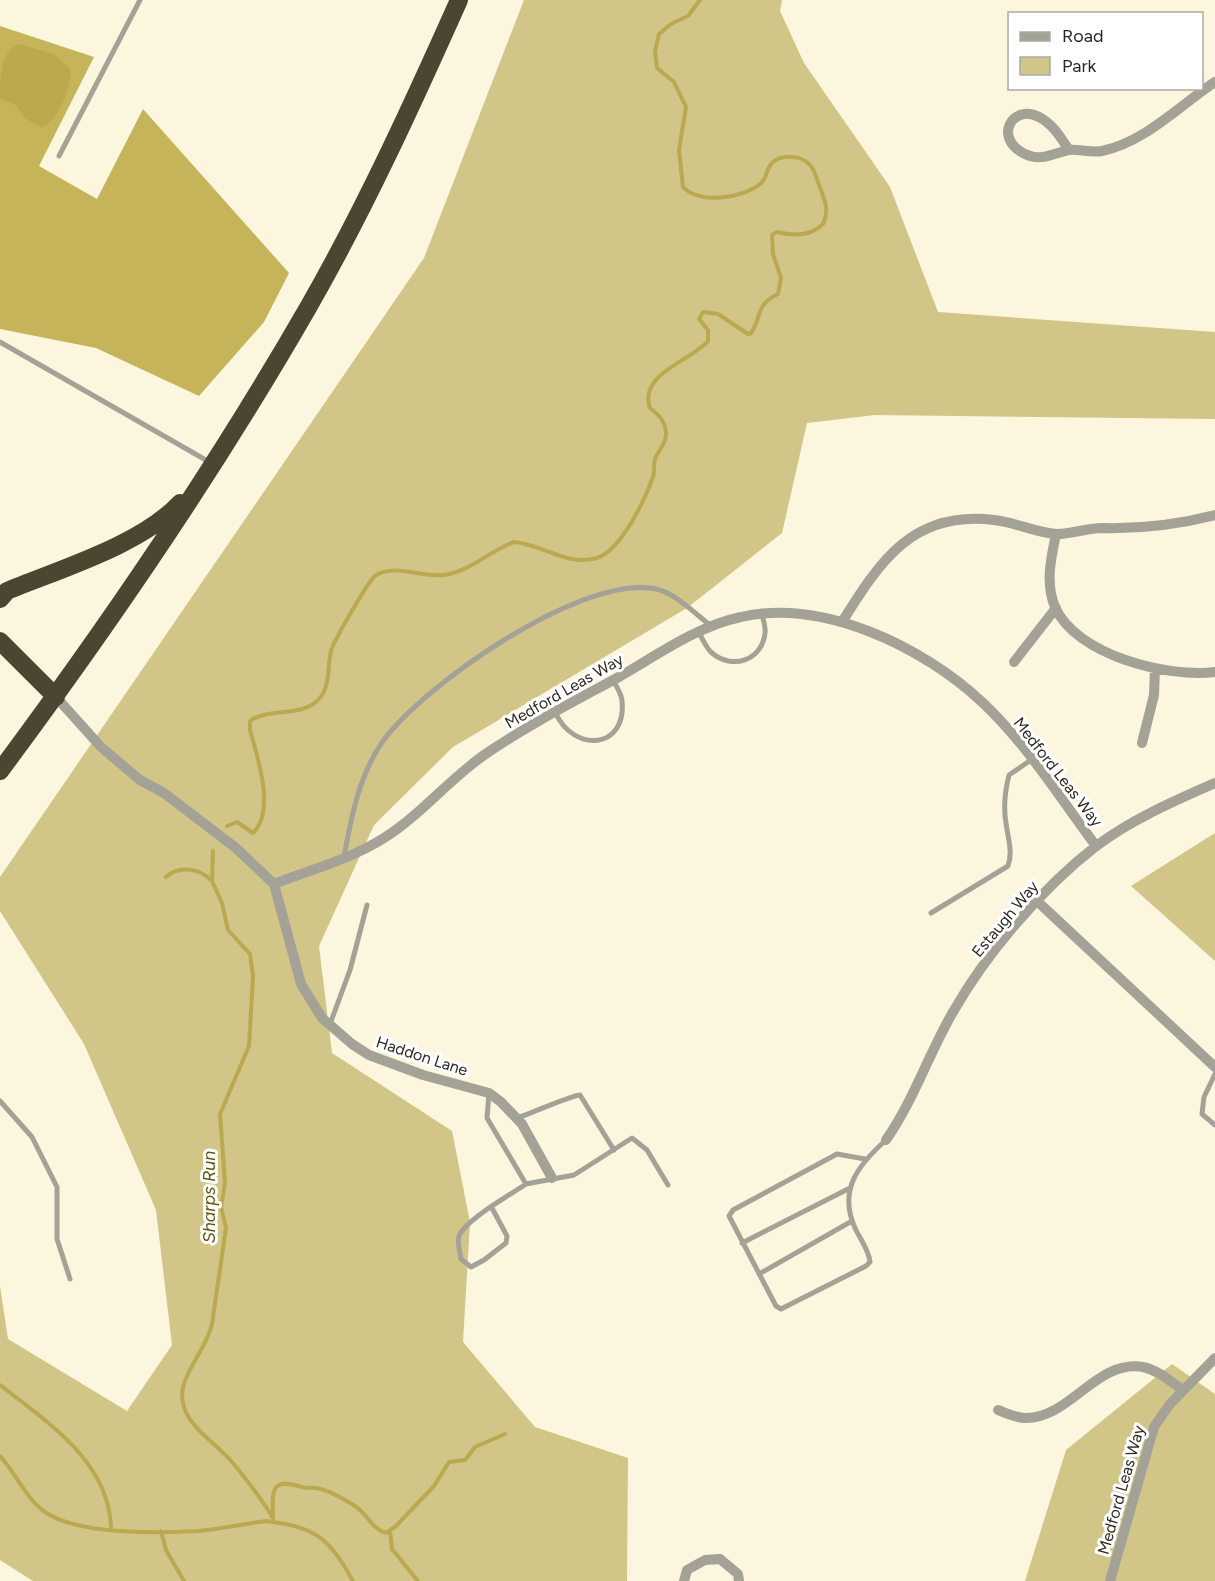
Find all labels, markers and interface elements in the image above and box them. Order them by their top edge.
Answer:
legend [1008,12,1203,90]
text: Road [1062,25,1103,47]
text: Park [1062,55,1097,77]
street label: Medford Leas Way [502,649,627,733]
street label: Medford Leas Way [1009,714,1107,831]
street label: Estaugh Way [968,877,1043,961]
street label: Haddon Lane [374,1032,470,1080]
water label: Sharps Run [198,1151,220,1243]
street label: Medford Leas Way [1093,1423,1149,1557]

